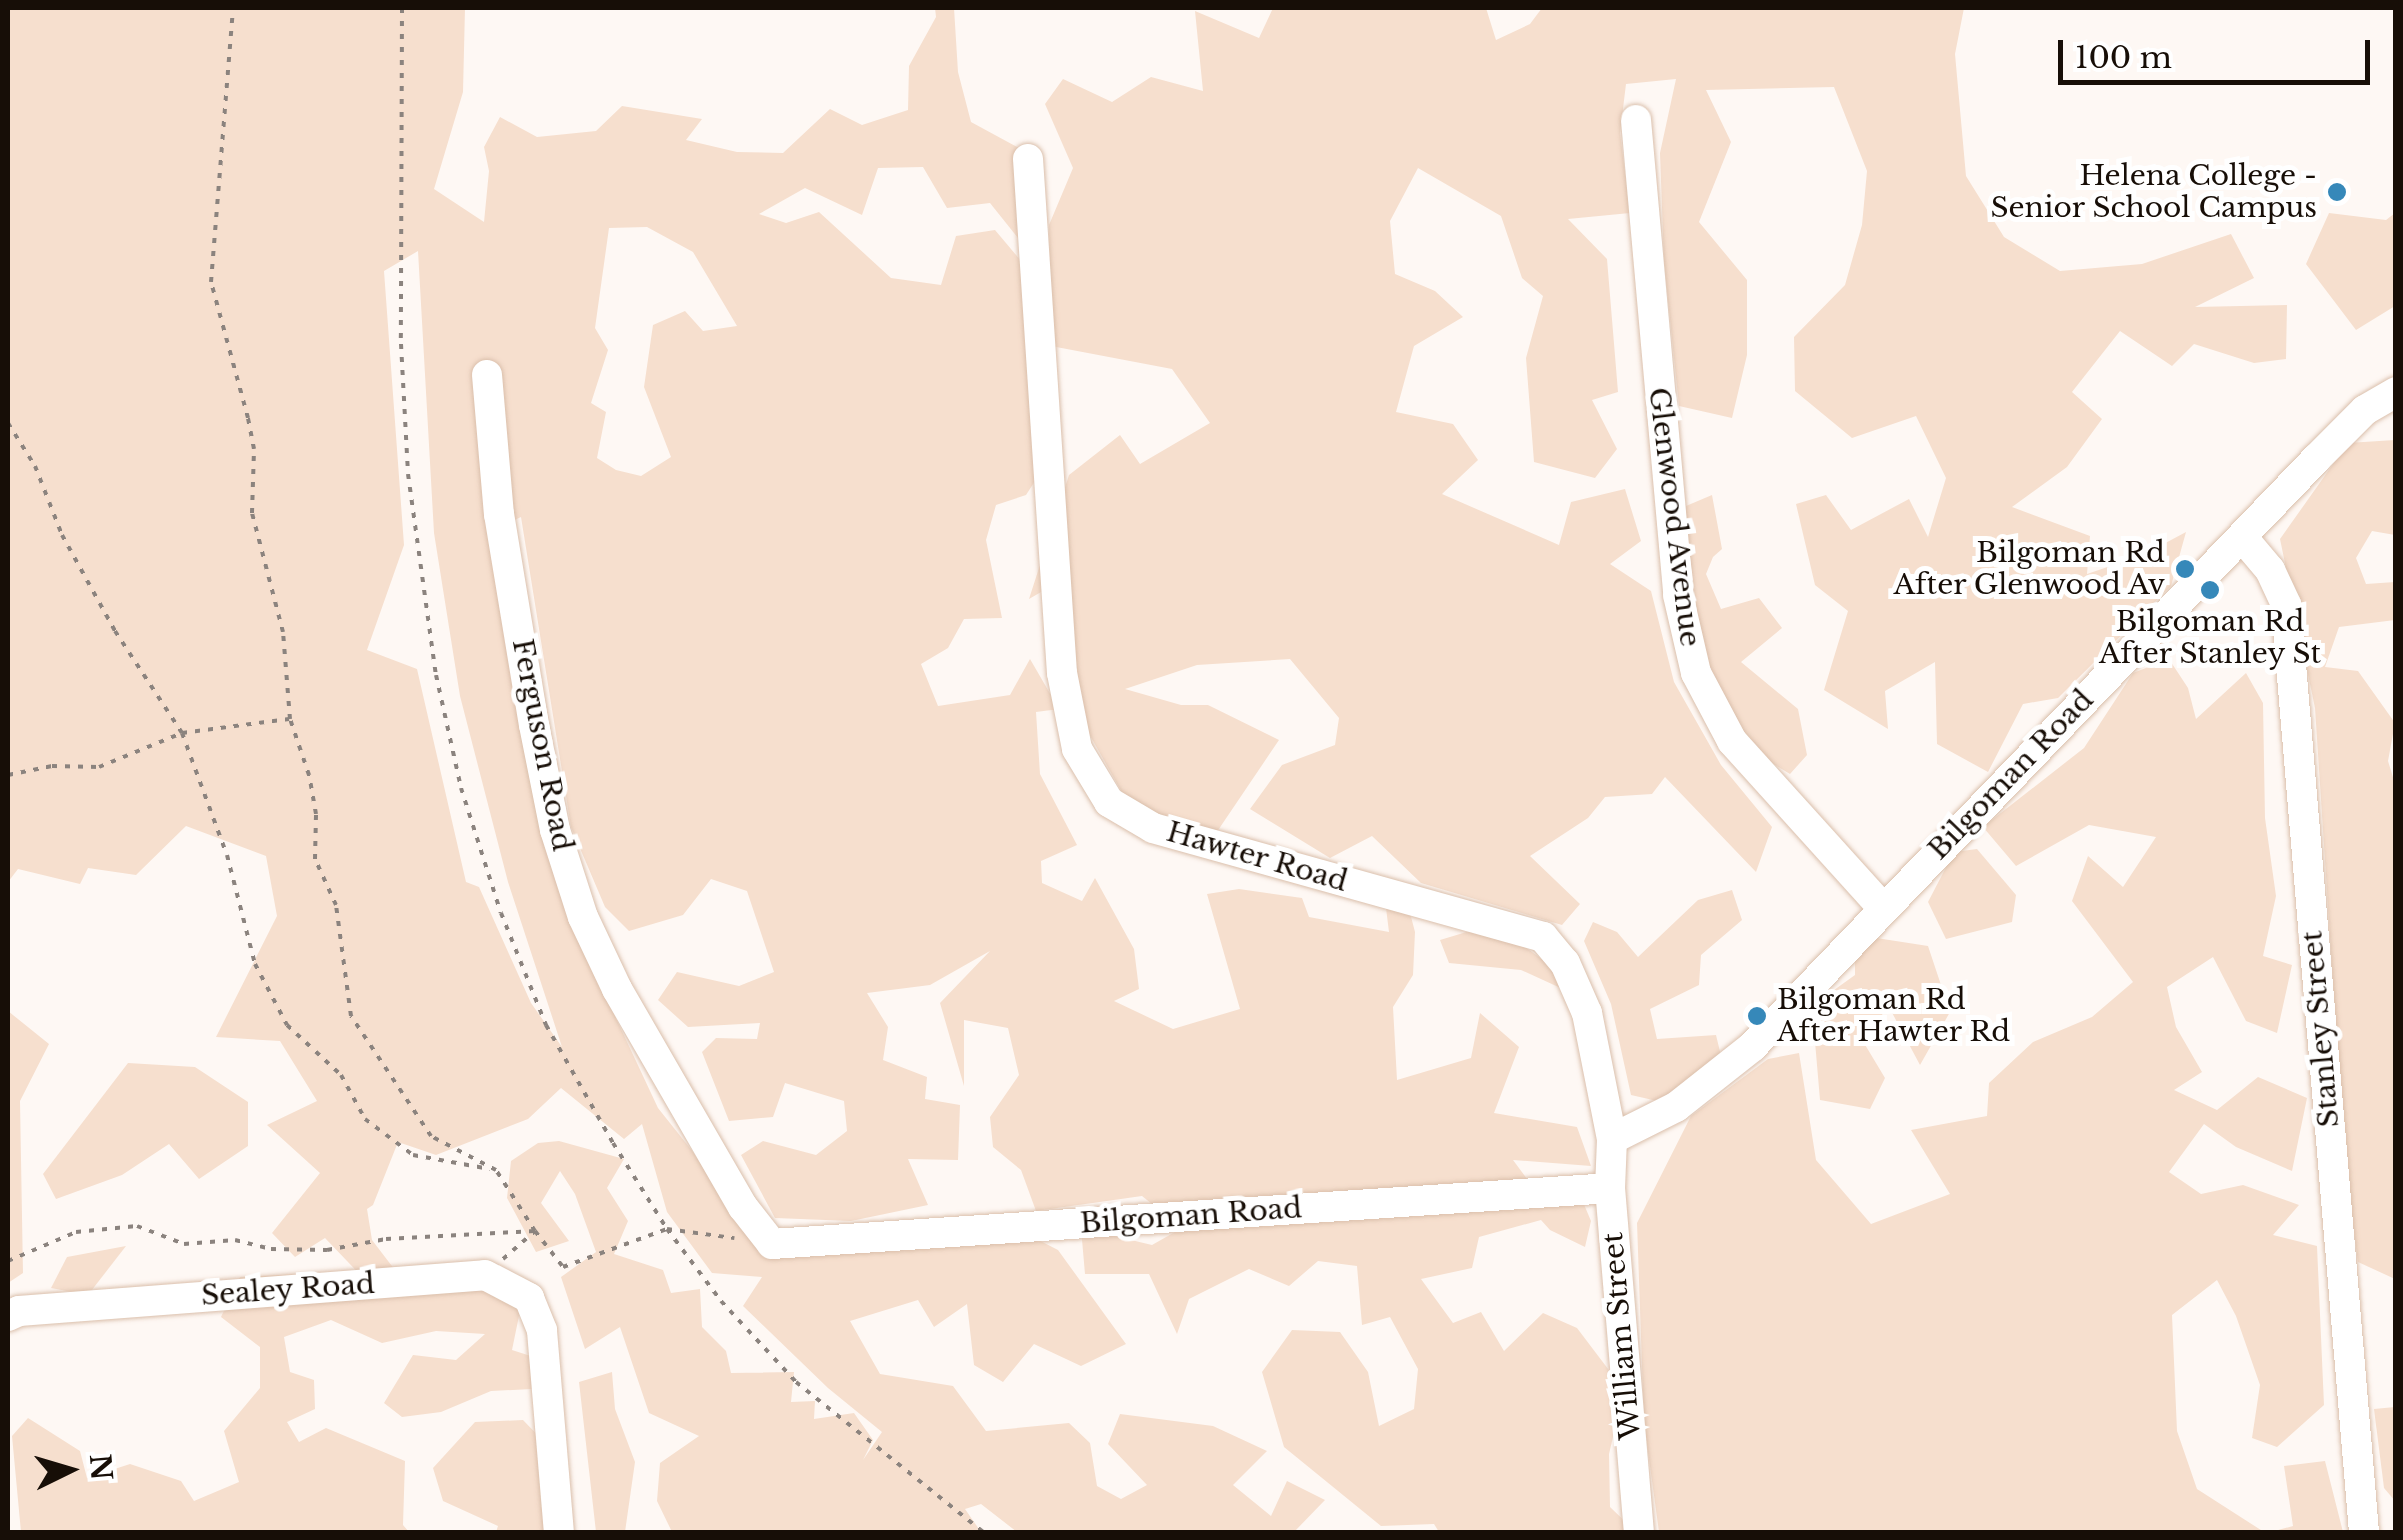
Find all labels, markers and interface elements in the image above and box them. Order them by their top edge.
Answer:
scale bar [2063,20,2376,82]
text: 100 m [2075,39,2172,76]
place label: Helena College - Senior School Campus [1990,159,2317,225]
marker: Helena College - Senior School Campus [2326,181,2348,203]
street label: Glenwood Avenue [1641,385,1707,649]
place label: Bilgoman Rd After Glenwood Av [1892,536,2165,602]
marker: Bilgoman Rd After Glenwood Av [2174,558,2196,580]
marker: Bilgoman Rd After Stanley St [2199,579,2221,601]
place label: Bilgoman Rd After Stanley St [2098,605,2322,671]
street label: Ferguson Road [505,636,579,854]
street label: Bilgoman Road [1922,683,2100,867]
street label: Hawter Road [1162,815,1352,899]
street label: Stanley Street [2296,929,2346,1129]
place label: Bilgoman Rd After Hawter Rd [1777,983,2012,1049]
marker: Bilgoman Rd After Hawter Rd [1746,1005,1768,1027]
street label: Bilgoman Road [1079,1191,1303,1241]
street label: William Street [1596,1231,1648,1441]
street label: Sealey Road [200,1267,376,1313]
north arrow [20,1420,120,1520]
text: N [82,1453,119,1482]

